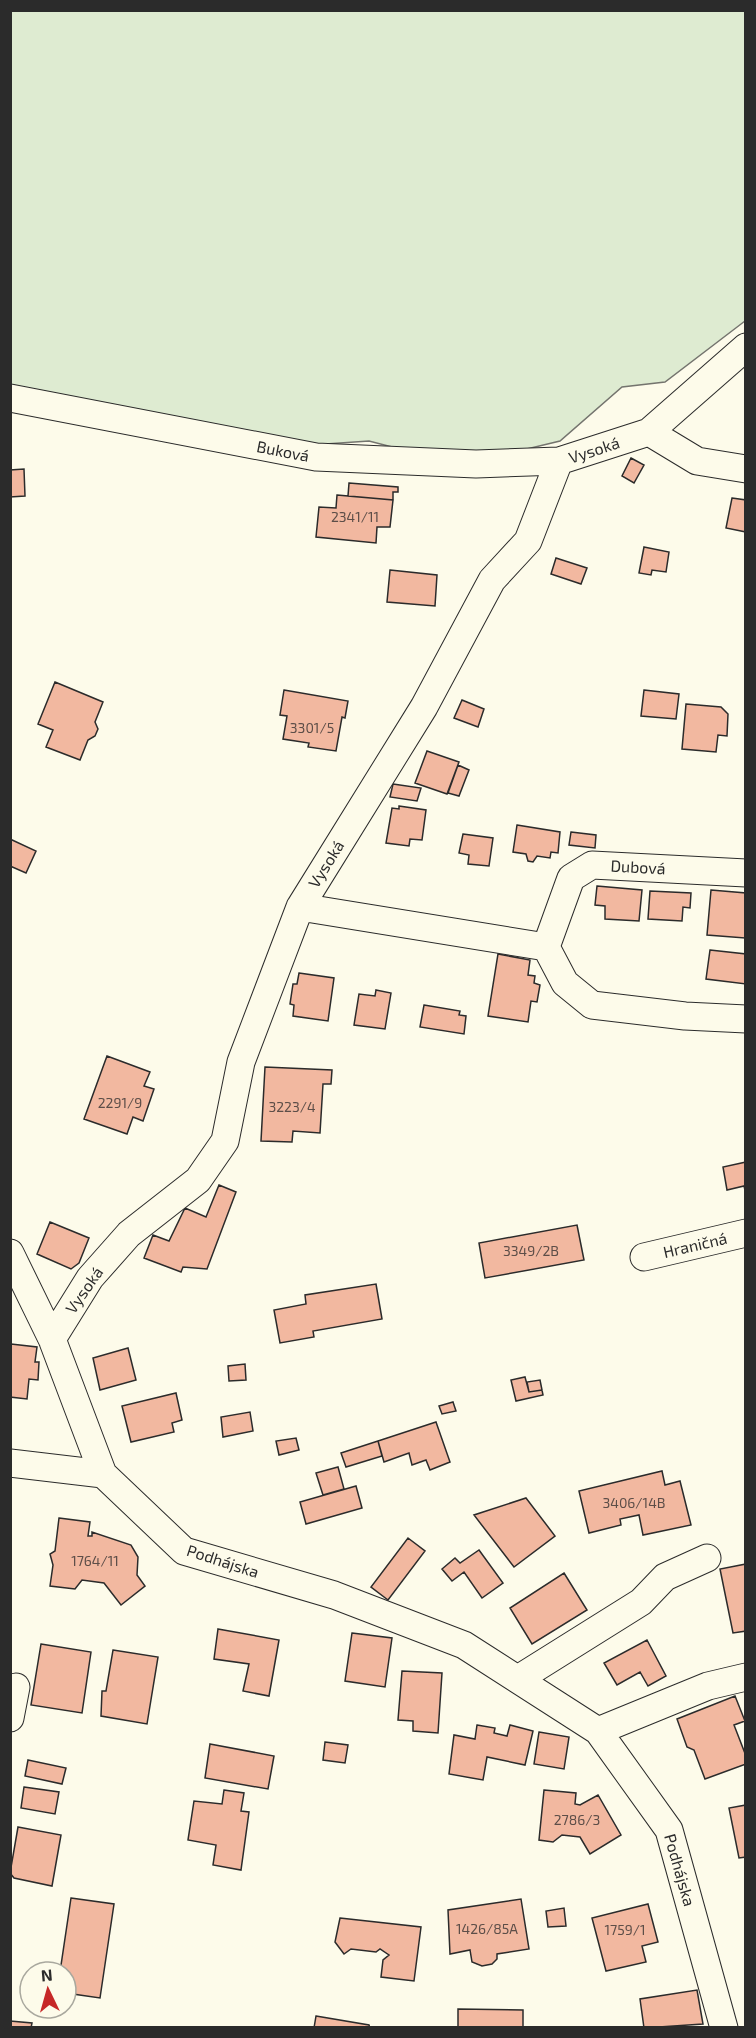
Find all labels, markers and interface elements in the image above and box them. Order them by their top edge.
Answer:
street label: Vysoká [566,432,622,467]
street label: Buková [255,436,311,465]
house number: 2341/11 [331,508,379,525]
house number: 3301/5 [290,719,334,736]
street label: Vysoká [304,836,348,891]
street label: Dubová [610,856,666,877]
house number: 2291/9 [98,1094,142,1111]
house number: 3223/4 [268,1098,316,1115]
street label: Hraničná [661,1228,729,1261]
house number: 3349/2B [503,1242,559,1259]
street label: Vysoká [61,1263,106,1317]
house number: 3406/14B [603,1494,665,1511]
street label: Podhájska [184,1540,262,1582]
house number: 1764/11 [71,1552,119,1569]
house number: 2786/3 [554,1811,600,1828]
street label: Podhájska [660,1831,700,1909]
house number: 1426/85A [456,1920,518,1937]
house number: 1759/1 [604,1921,646,1938]
north arrow [18,1960,78,2020]
text: N [40,1965,53,1985]

